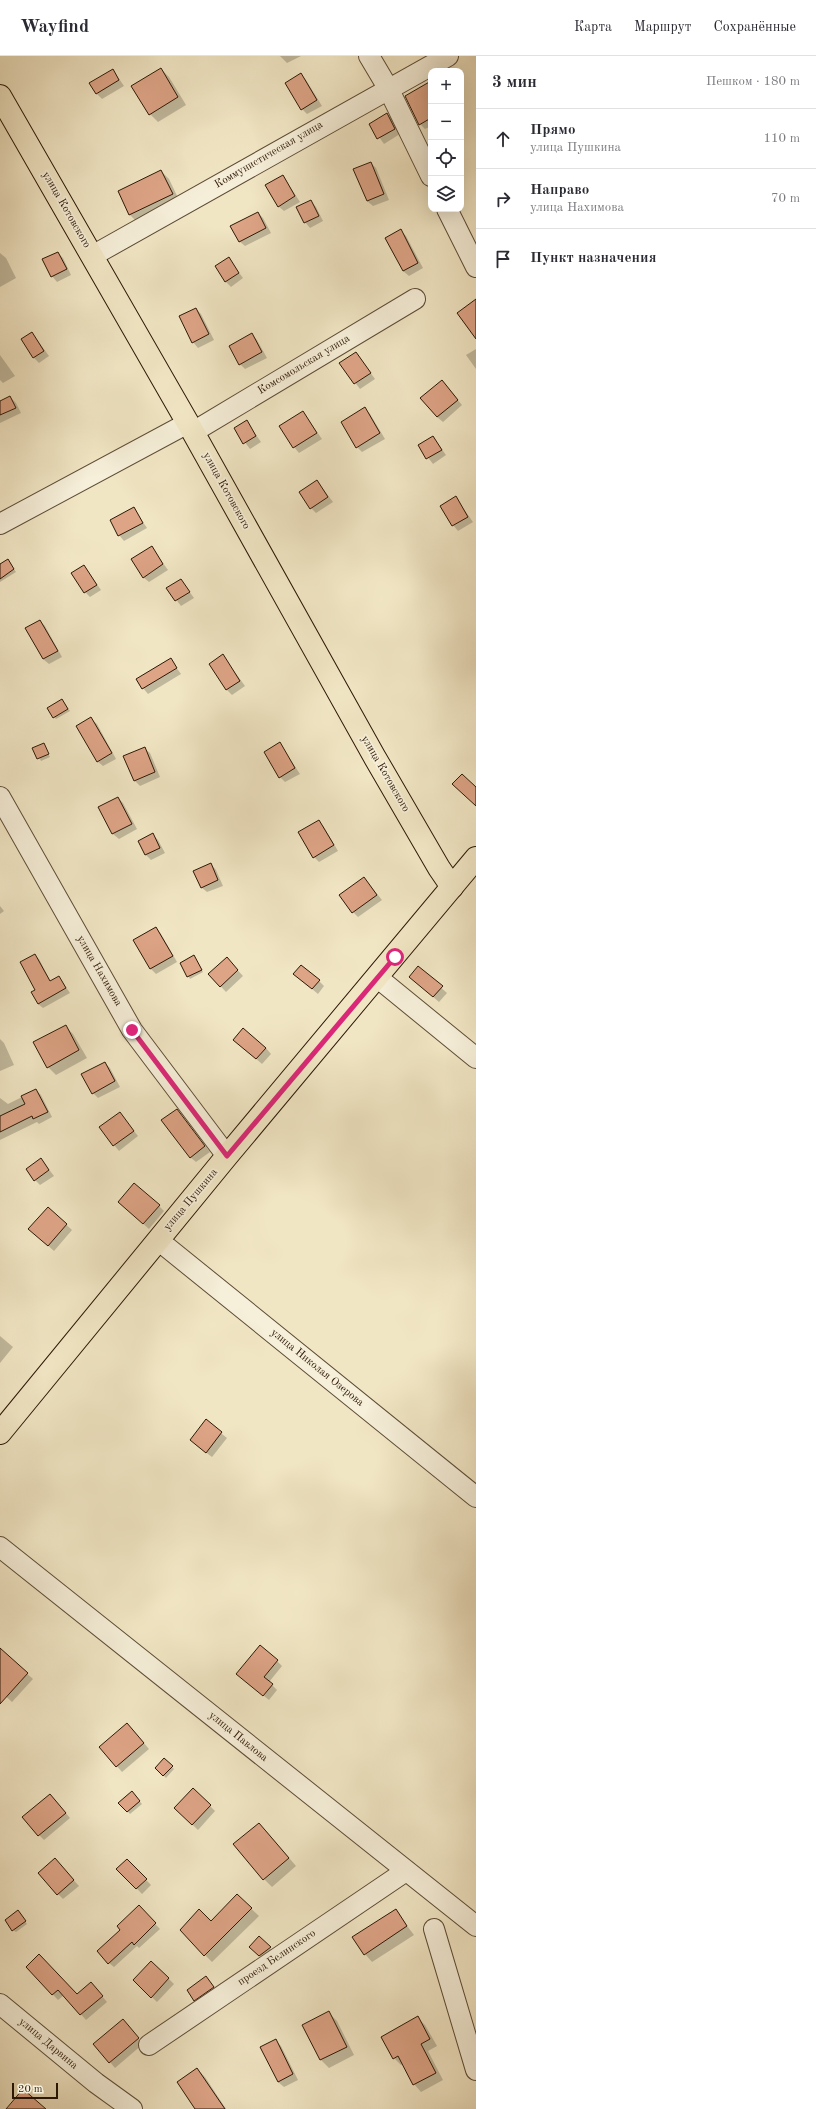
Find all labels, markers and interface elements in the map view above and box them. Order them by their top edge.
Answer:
text: Wayfind [20,18,89,37]
text: Карта [574,20,612,34]
text: Маршрут [634,20,691,34]
text: Сохранённые [713,20,796,34]
map controls [428,68,464,212]
button: + [428,68,464,104]
text: 3 мин [492,74,537,91]
text: Пешком · 180 m [706,75,800,88]
button: − [428,104,464,140]
street label: Коммунистическая улица [213,119,326,191]
text: Прямо [530,123,576,138]
icon: ahead [492,128,514,150]
text: 110 m [763,132,800,145]
button: locate [428,140,464,176]
text: улица Пушкина [530,141,621,154]
street label: улица Котовского [40,170,92,250]
button: layers [428,176,464,212]
text: Направо [530,183,589,198]
icon: right [492,188,514,210]
text: 70 m [771,192,800,205]
text: улица Нахимова [530,201,624,214]
icon: arrive [492,248,514,270]
text: Пункт назначения [530,251,657,266]
street label: Комсомольская улица [256,333,352,397]
street label: улица Котовского [200,451,252,531]
street label: улица Котовского [359,734,411,814]
street label: улица Нахимова [74,934,124,1009]
route start [386,948,404,966]
route end [123,1021,141,1039]
street label: улица Пушкина [162,1167,220,1233]
street label: улица Николая Озерова [268,1327,366,1409]
street label: улица Павлова [206,1710,270,1764]
street label: проезд Белинского [236,1928,318,1988]
street label: улица Дарвина [16,2016,80,2072]
scale bar [12,2081,58,2100]
text: 20 m [18,2084,43,2095]

